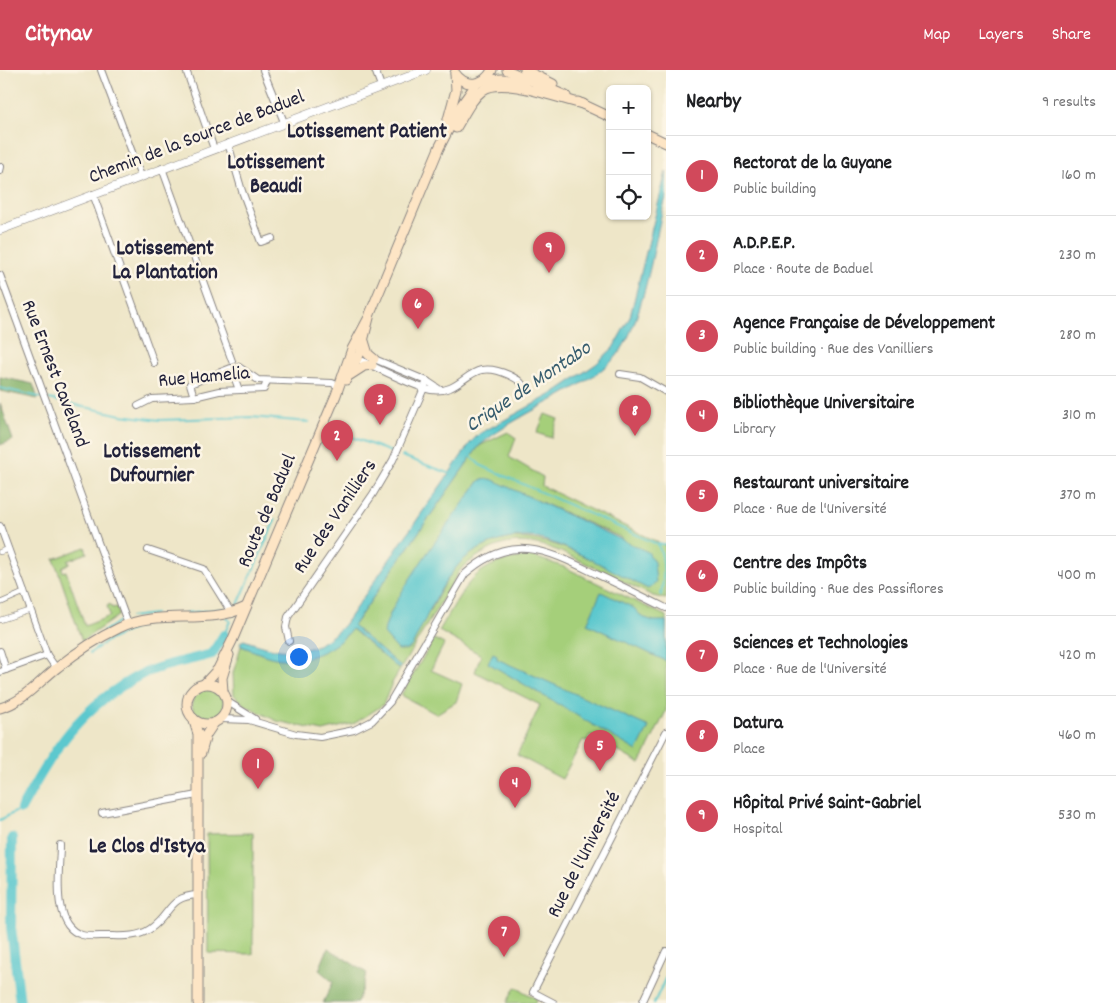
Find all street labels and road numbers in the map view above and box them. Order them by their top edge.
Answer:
street label: Chemin de la Source de Baduel [85,84,309,192]
street label: Rue Ernest Caveland [13,296,95,452]
street label: Rue Hamelia [157,360,252,396]
street label: Route de Baduel [231,450,305,572]
street label: Rue des Vanilliers [287,454,385,580]
street label: Rue de l'Université [541,787,629,923]

